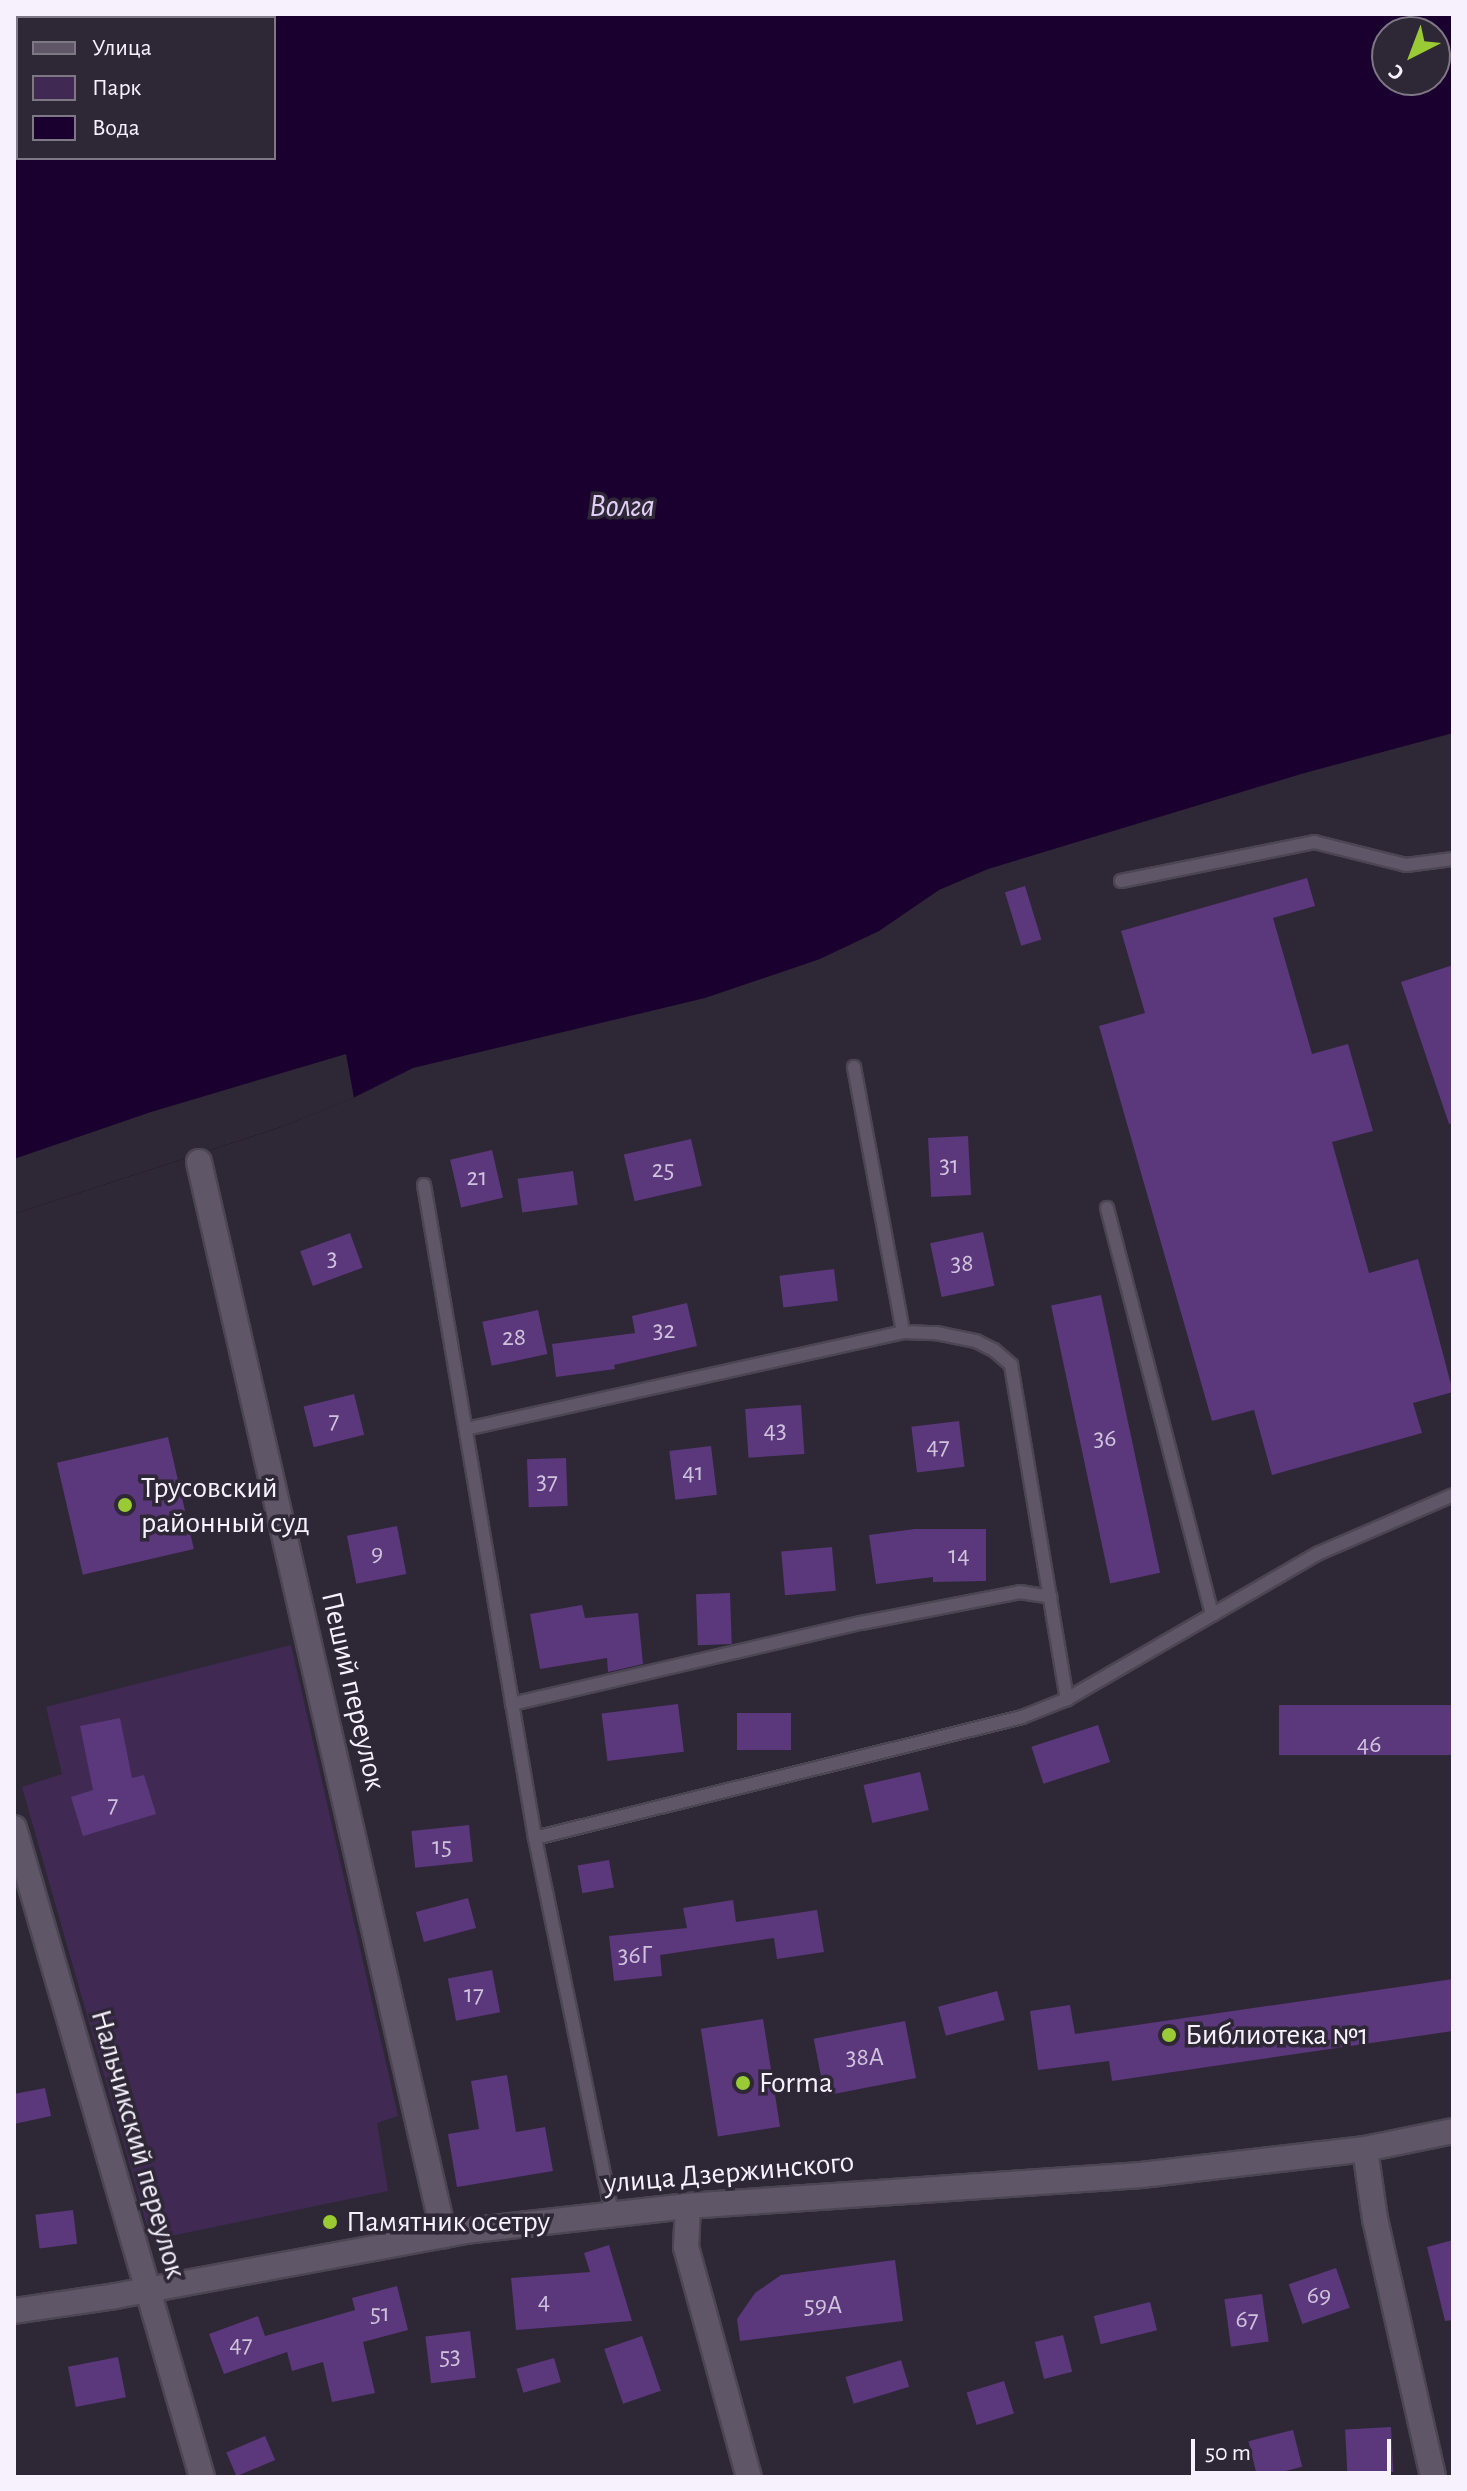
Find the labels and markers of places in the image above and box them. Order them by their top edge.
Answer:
place label: Трусовский районный суд [141,1470,310,1540]
marker: Трусовский районный суд [116,1496,134,1514]
place label: Библиотека №1 [1185,2017,1369,2053]
marker: Библиотека №1 [1160,2026,1178,2044]
place label: Forma [759,2065,833,2101]
marker: Forma [734,2074,752,2092]
place label: Памятник осетру [346,2204,550,2240]
marker: Памятник осетру [321,2213,339,2231]

